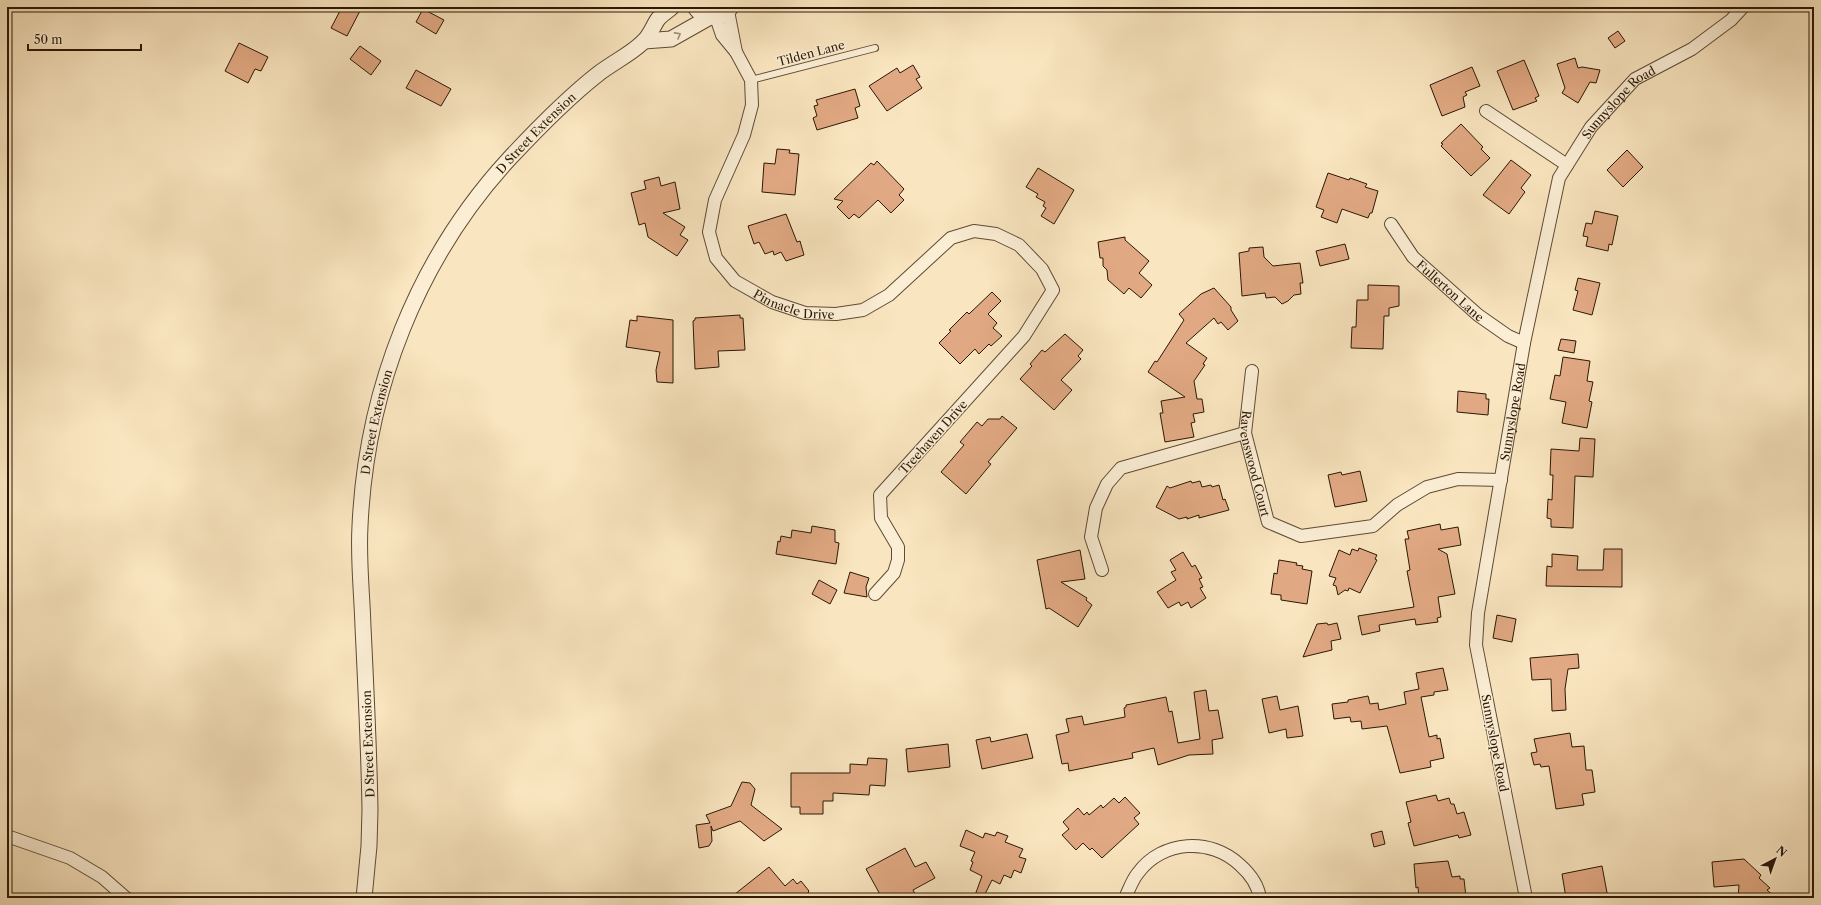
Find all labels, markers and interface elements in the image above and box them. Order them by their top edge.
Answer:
scale bar [28,26,141,52]
text: 50 m [34,32,63,47]
one-way arrow [674,32,681,39]
street label: Tilden Lane [776,37,847,69]
street label: Sunnyslope Road [1578,62,1658,141]
street label: D Street Extension [492,89,579,176]
street label: Fullerton Lane [1414,257,1487,325]
street label: Pinnacle Drive [751,286,835,321]
street label: Sunnyslope Road [1497,361,1528,462]
street label: D Street Extension [357,367,395,476]
street label: Treehaven Drive [896,397,971,477]
street label: Ravenswood Court [1237,410,1274,519]
street label: D Street Extension [359,689,377,798]
street label: Sunnyslope Road [1478,693,1512,794]
north arrow [1755,839,1795,879]
text: N [1773,843,1790,860]

